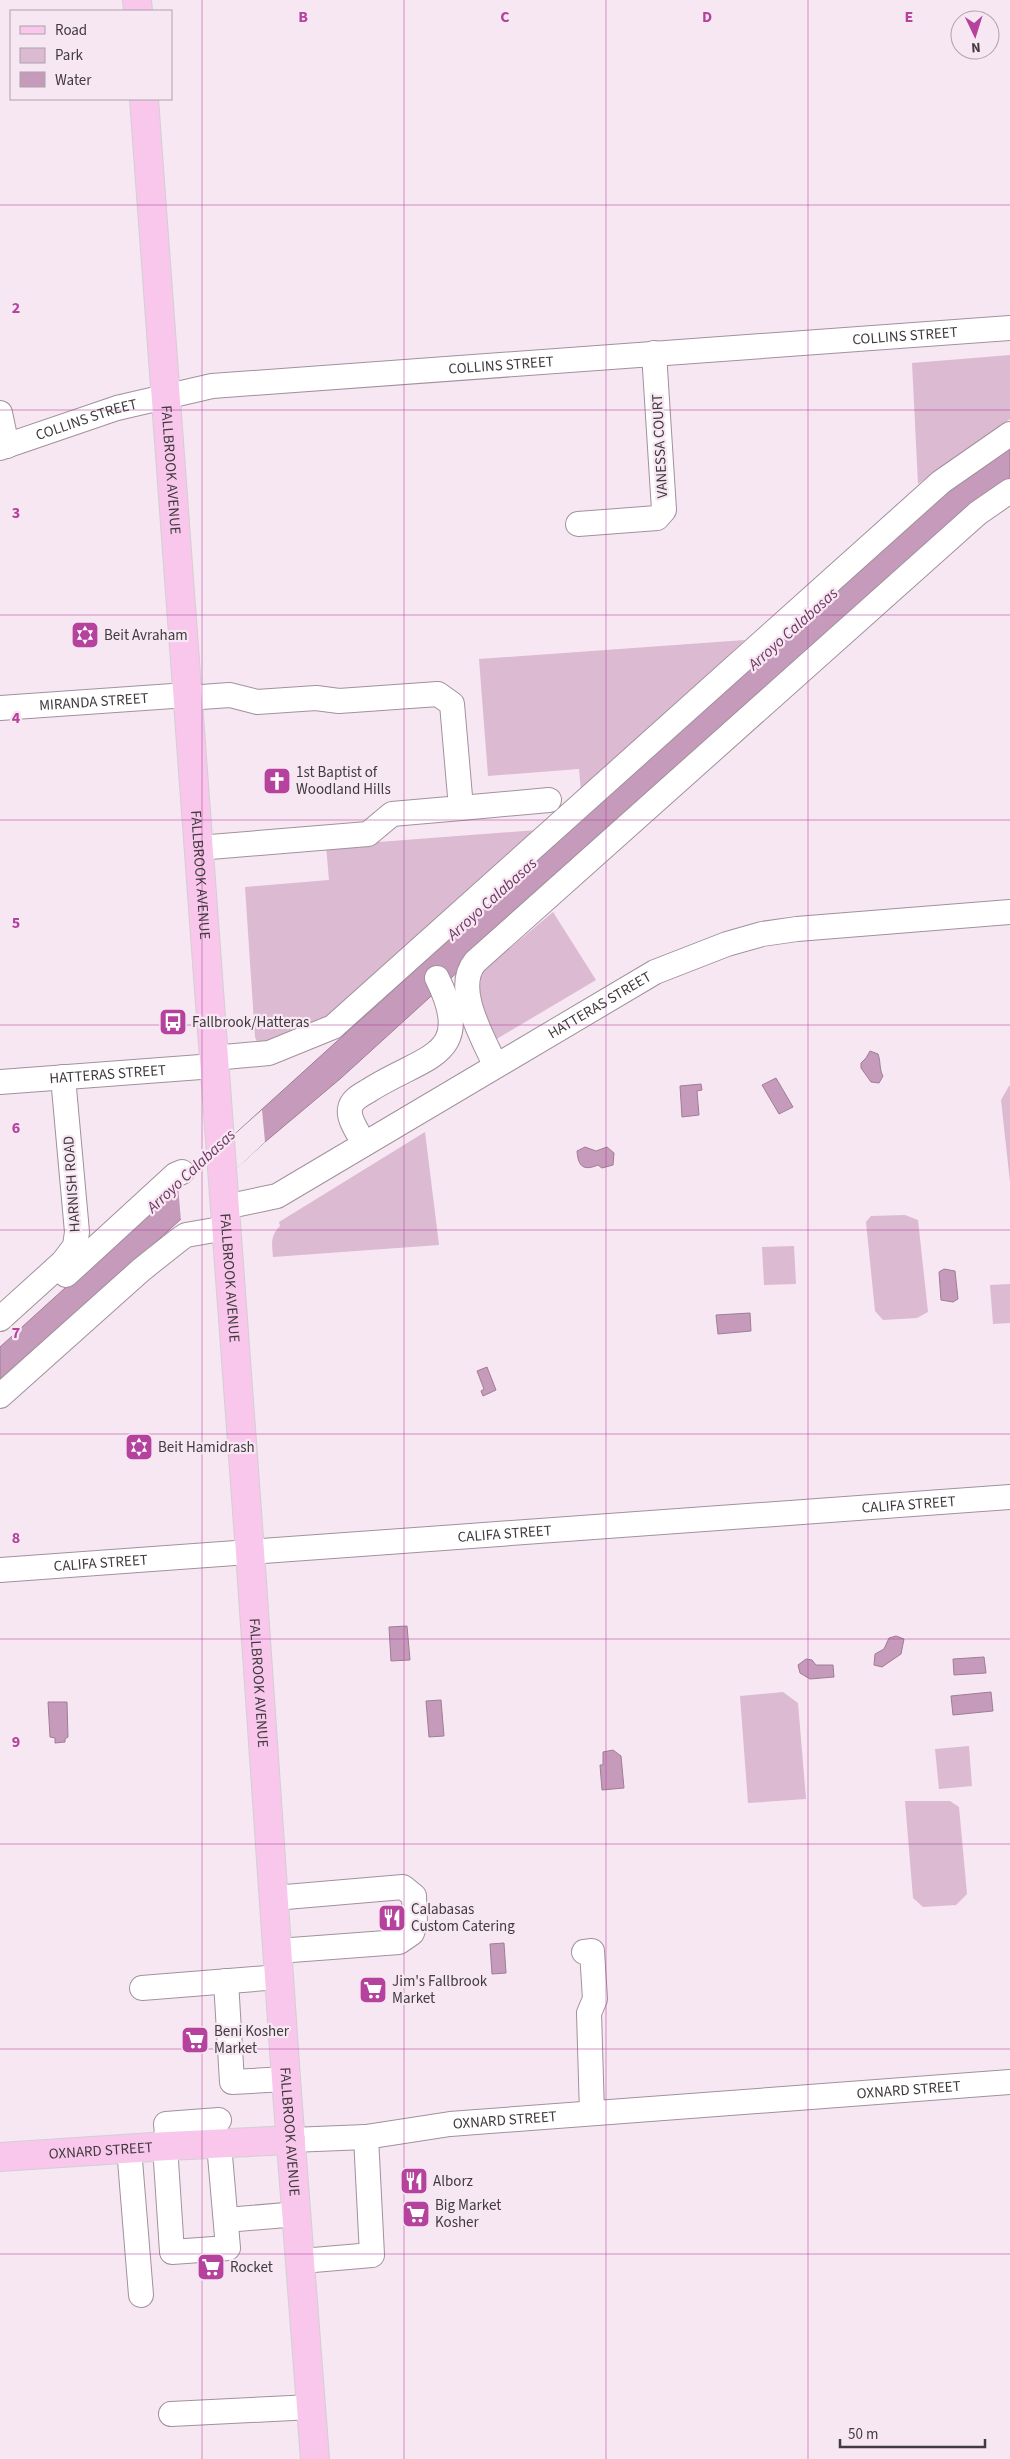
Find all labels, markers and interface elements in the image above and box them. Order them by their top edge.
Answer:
text: B [298,6,308,28]
text: C [500,6,510,28]
text: D [702,6,712,28]
text: E [905,6,913,28]
legend [10,10,172,100]
north arrow [950,10,1000,60]
text: Road [55,20,87,41]
text: N [970,37,981,57]
text: Park [55,45,84,66]
text: Water [55,70,92,91]
text: 2 [12,297,20,319]
street label: COLLINS STREET [852,321,958,350]
street label: COLLINS STREET [448,351,554,379]
street label: COLLINS STREET [33,393,139,446]
street label: VANESSA COURT [647,393,673,499]
street label: FALLBROOK AVENUE [156,405,186,535]
text: 3 [12,502,20,524]
water label: Arroyo Calabasas [743,582,843,676]
synagogue icon: Beit Avraham [70,620,100,650]
place label: Beit Avraham [104,625,188,646]
street label: MIRANDA STREET [38,687,149,716]
text: 4 [12,707,21,729]
place label: 1st Baptist of Woodland Hills [296,762,391,800]
church icon: 1st Baptist of Woodland Hills [262,766,292,796]
street label: FALLBROOK AVENUE [185,810,216,940]
water label: Arroyo Calabasas [442,852,542,946]
text: 5 [12,912,20,934]
street label: HATTERAS STREET [544,966,655,1044]
bus stop icon: Fallbrook/Hatteras [158,1007,188,1037]
place label: Fallbrook/Hatteras [192,1012,309,1033]
street label: HATTERAS STREET [49,1059,167,1089]
text: 6 [12,1117,20,1139]
water label: Arroyo Calabasas [141,1124,241,1219]
street label: HARNISH ROAD [58,1135,86,1233]
street label: FALLBROOK AVENUE [215,1213,245,1343]
text: 7 [12,1322,20,1344]
synagogue icon: Beit Hamidrash [124,1432,154,1462]
place label: Beit Hamidrash [158,1437,255,1458]
street label: CALIFA STREET [861,1490,956,1518]
street label: CALIFA STREET [457,1520,552,1547]
text: 8 [12,1527,20,1549]
street label: CALIFA STREET [53,1549,148,1577]
street label: FALLBROOK AVENUE [244,1618,274,1748]
text: 9 [12,1731,20,1753]
place label: Calabasas Custom Catering [411,1899,515,1937]
restaurant icon: Calabasas Custom Catering [377,1903,407,1933]
place label: Jim's Fallbrook Market [392,1971,488,2009]
supermarket icon: Jim's Fallbrook Market [358,1975,388,2005]
place label: Beni Kosher Market [214,2021,290,2059]
supermarket icon: Beni Kosher Market [180,2025,210,2055]
street label: FALLBROOK AVENUE [275,2066,305,2197]
street label: OXNARD STREET [856,2075,961,2104]
street label: OXNARD STREET [452,2106,558,2134]
street label: OXNARD STREET [48,2137,153,2164]
restaurant icon: Alborz [399,2166,429,2196]
place label: Alborz [433,2171,473,2192]
place label: Big Market Kosher [435,2195,501,2233]
supermarket icon: Big Market Kosher [401,2199,431,2229]
supermarket icon: Rocket [196,2252,226,2282]
place label: Rocket [230,2257,273,2278]
scale bar [840,2416,985,2448]
text: 50 m [848,2424,878,2445]

